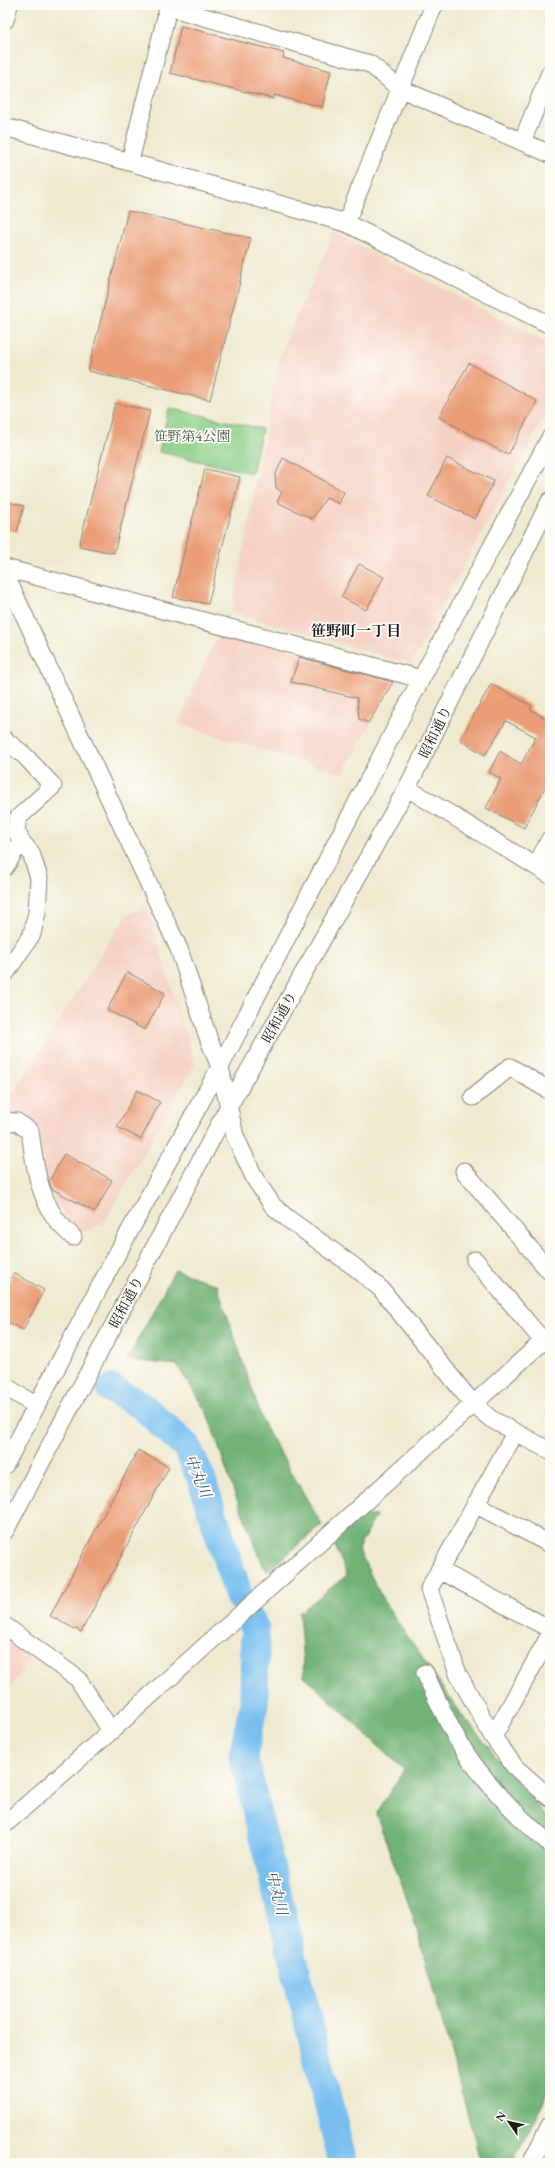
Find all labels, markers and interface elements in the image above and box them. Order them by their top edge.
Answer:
park label: 笹野第4公園 [154,427,230,445]
district label: 笹野町一丁目 [311,621,401,640]
street label: 昭和通り [415,703,455,761]
street label: 昭和通り [258,988,300,1046]
street label: 昭和通り [105,1273,147,1331]
water label: 中丸川 [181,1451,216,1502]
water label: 中丸川 [263,1869,293,1919]
north arrow [489,2102,529,2142]
text: N [492,2109,509,2124]

